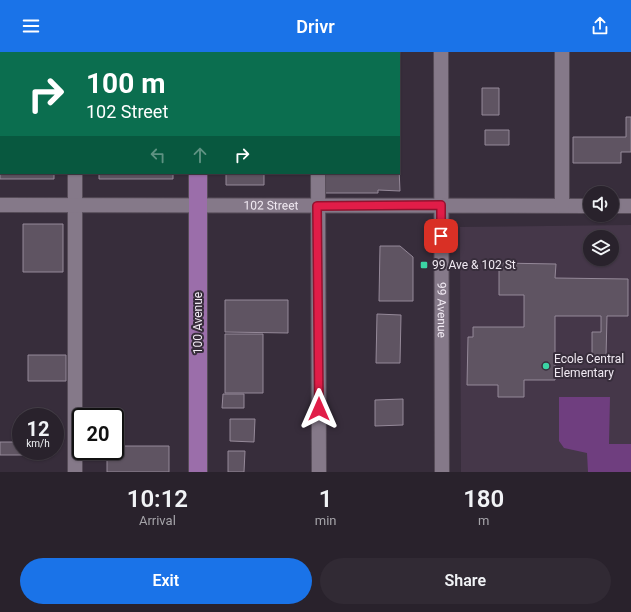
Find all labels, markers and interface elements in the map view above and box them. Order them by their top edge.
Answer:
icon: menu [20,15,42,37]
icon: share [589,15,611,37]
text: Drivr [296,16,335,37]
text: 100 m [86,67,165,100]
icon: right [20,68,72,120]
text: 102 Street [86,101,168,122]
icon: left [147,144,169,166]
icon: ahead [189,144,211,166]
icon: right [231,144,253,166]
map controls [583,186,619,266]
button: sound [583,186,619,222]
street label: 102 Street [244,198,299,213]
pin [424,219,458,253]
icon: arrive [430,225,452,247]
button: layers [583,230,619,266]
place label: 99 Ave & 102 St [432,258,516,272]
marker: 99 Ave & 102 St [419,260,429,270]
street label: 99 Avenue [435,282,449,338]
street label: 100 Avenue [191,292,205,354]
place label: Ecole Central Elementary [554,352,624,380]
marker: Ecole Central Elementary [541,361,551,371]
position arrow [298,388,340,430]
speed limit sign: 20 [72,408,124,460]
text: 12 [27,417,49,441]
text: km/h [26,438,50,449]
text: 10:12 [127,485,188,513]
text: 1 [319,485,332,513]
text: 180 [463,485,504,513]
text: Arrival [139,513,176,528]
text: min [315,513,336,528]
text: m [478,513,489,528]
button: Exit [20,558,312,604]
button: Share [320,558,611,604]

